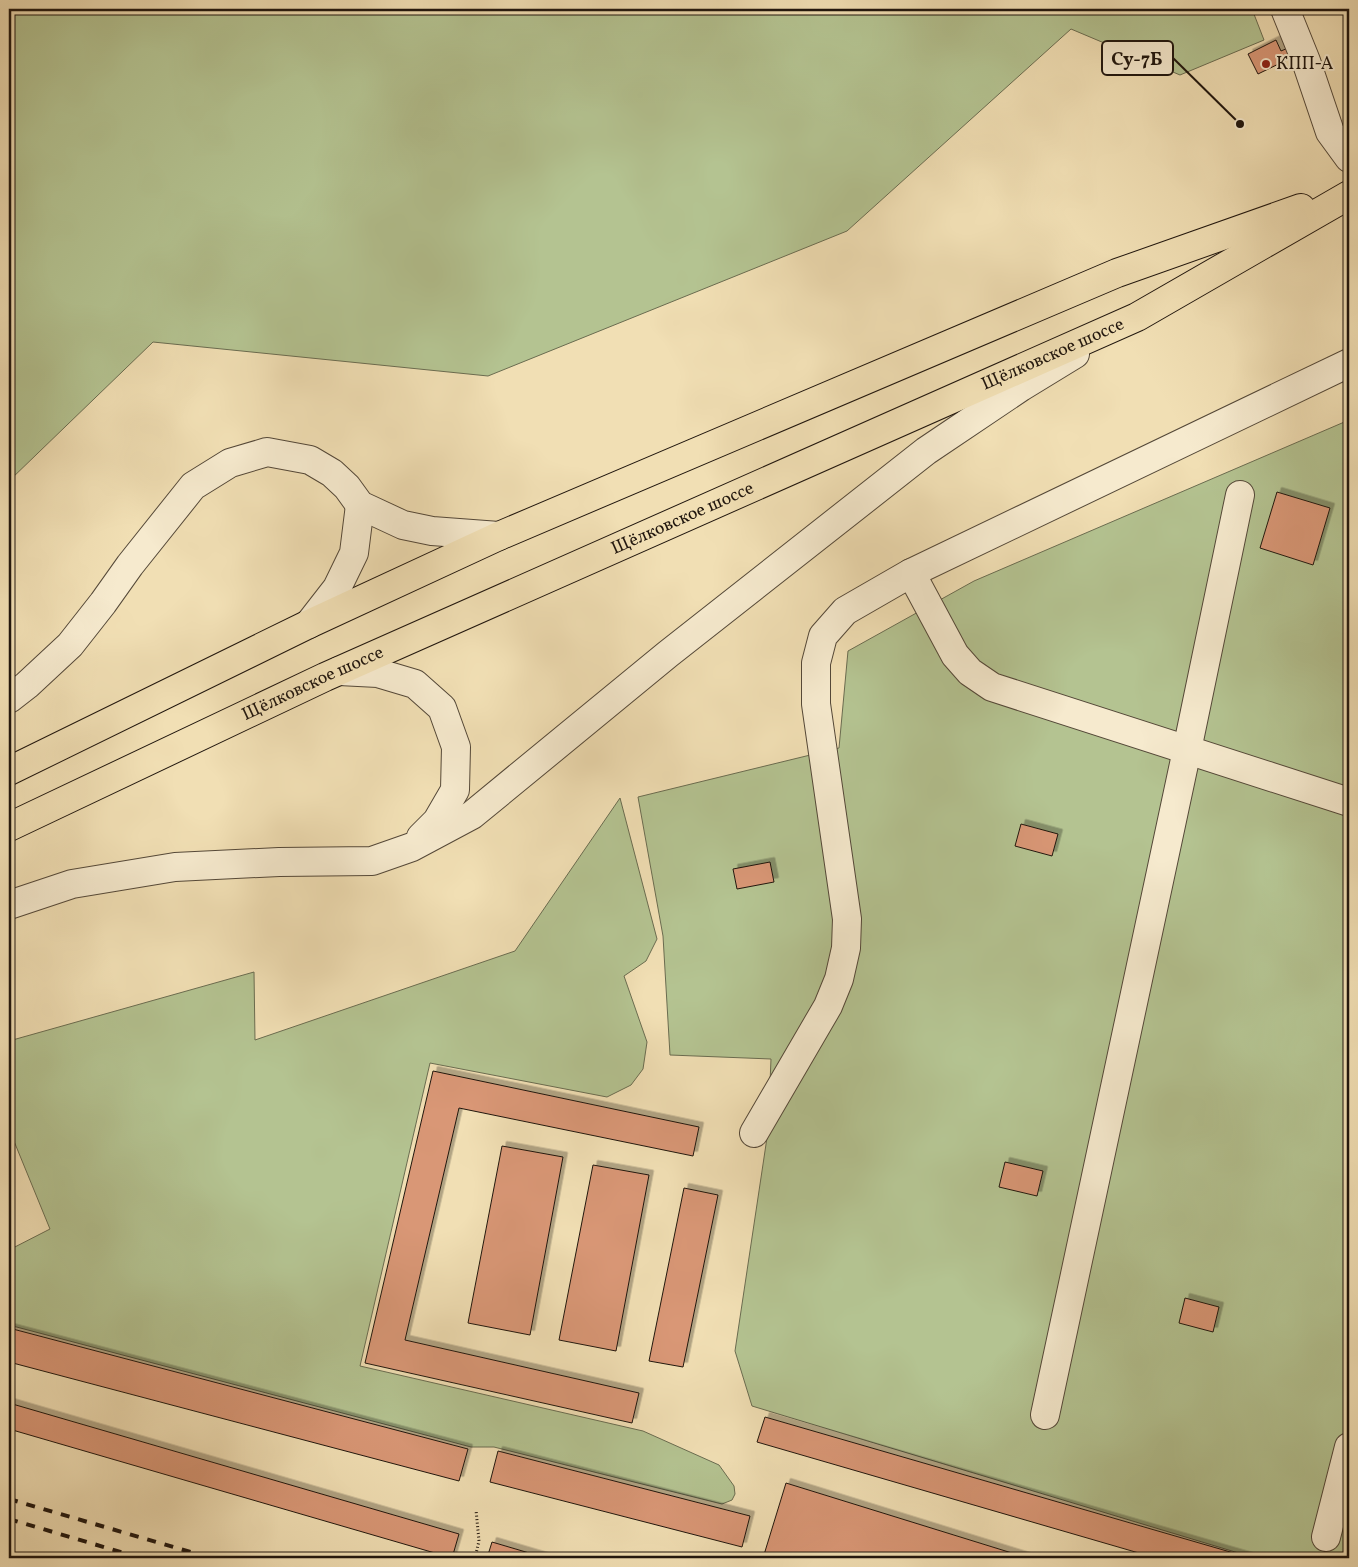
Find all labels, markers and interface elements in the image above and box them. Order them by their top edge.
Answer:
callout: Су-7Б [1102,41,1173,75]
text: Су-7Б [1111,47,1163,73]
place label: КПП-А [1276,52,1334,77]
marker: КПП-А [1260,58,1272,70]
street label: Щёлковское шоссе [978,312,1128,397]
street label: Щёлковское шоссе [607,476,758,561]
street label: Щёлковское шоссе [238,640,388,727]

